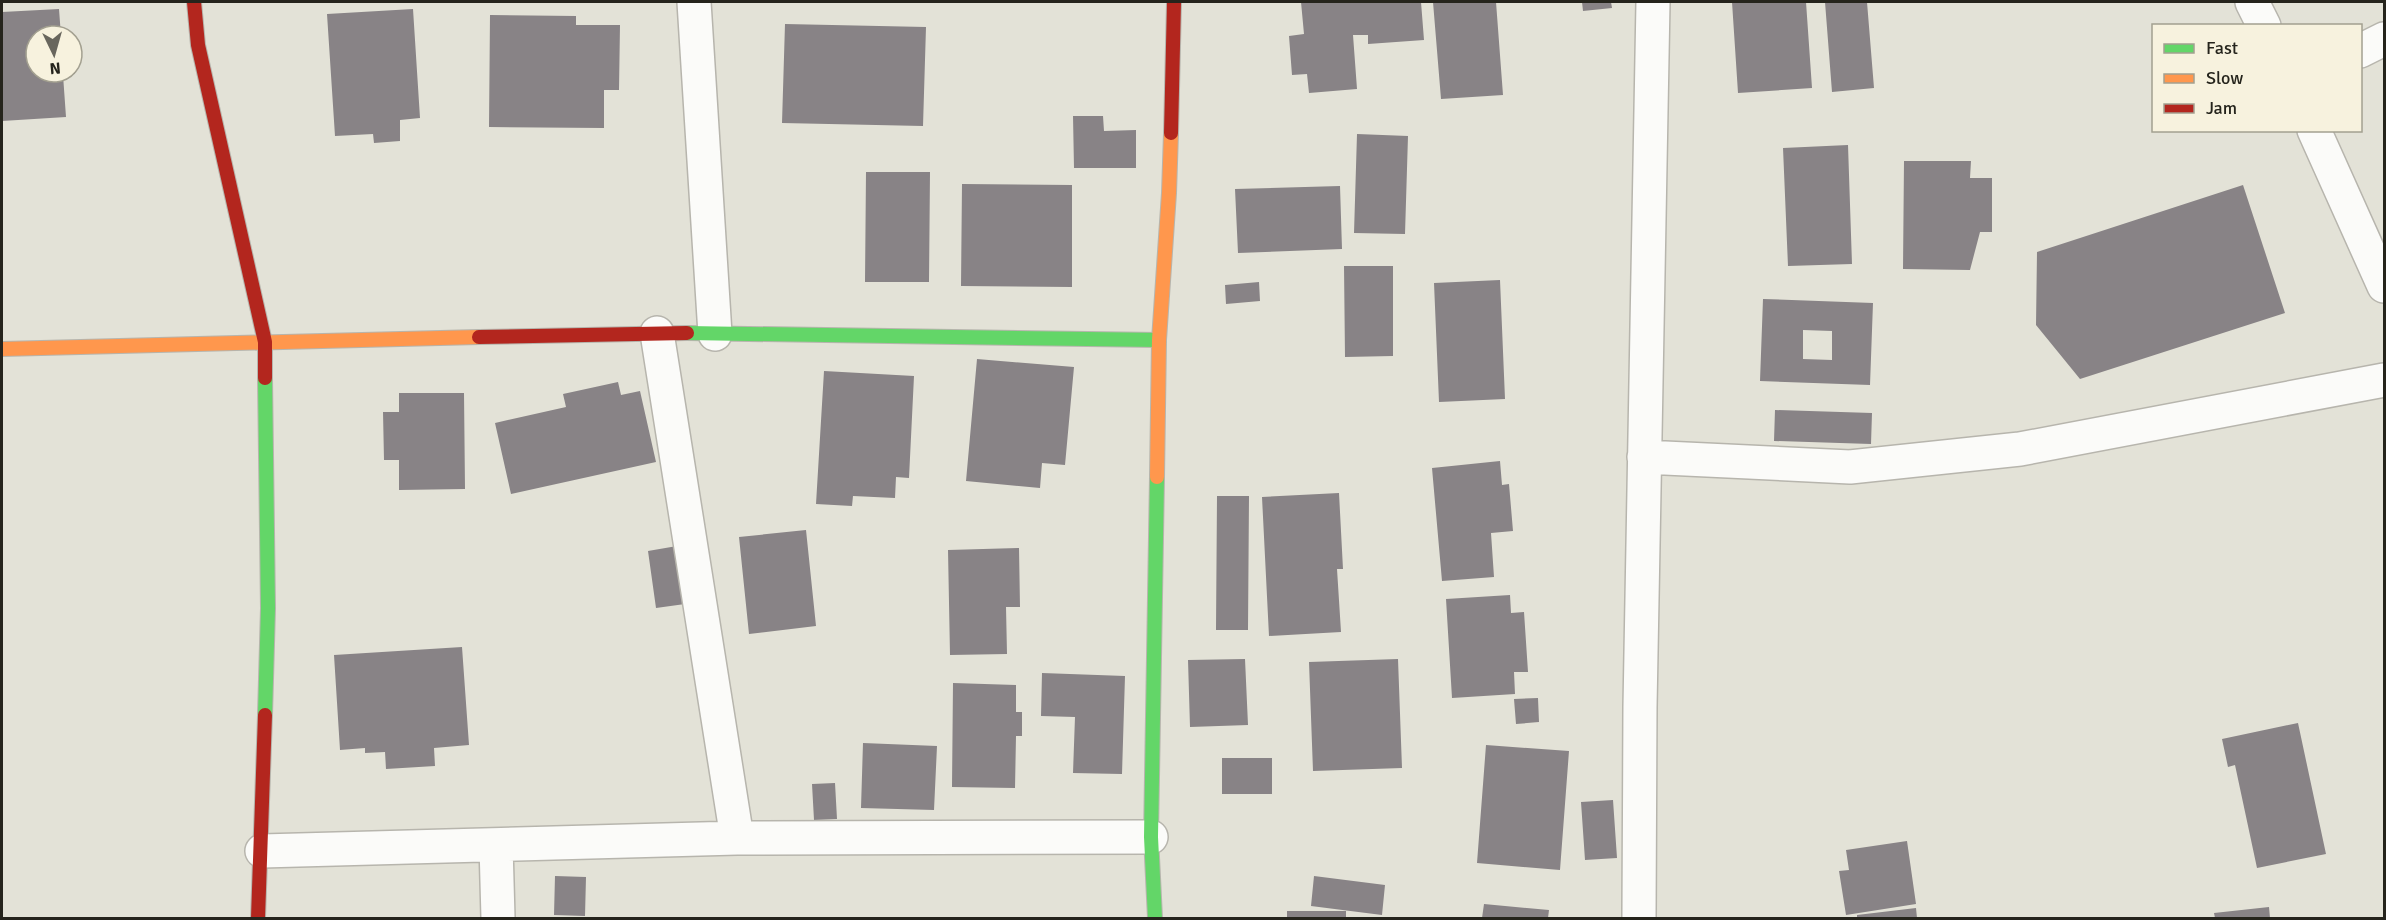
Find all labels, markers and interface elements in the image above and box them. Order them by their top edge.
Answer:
north arrow [24,24,84,84]
legend [2152,24,2362,132]
text: Fast [2206,37,2238,59]
text: N [49,57,62,78]
text: Slow [2206,67,2243,89]
text: Jam [2206,97,2237,119]

